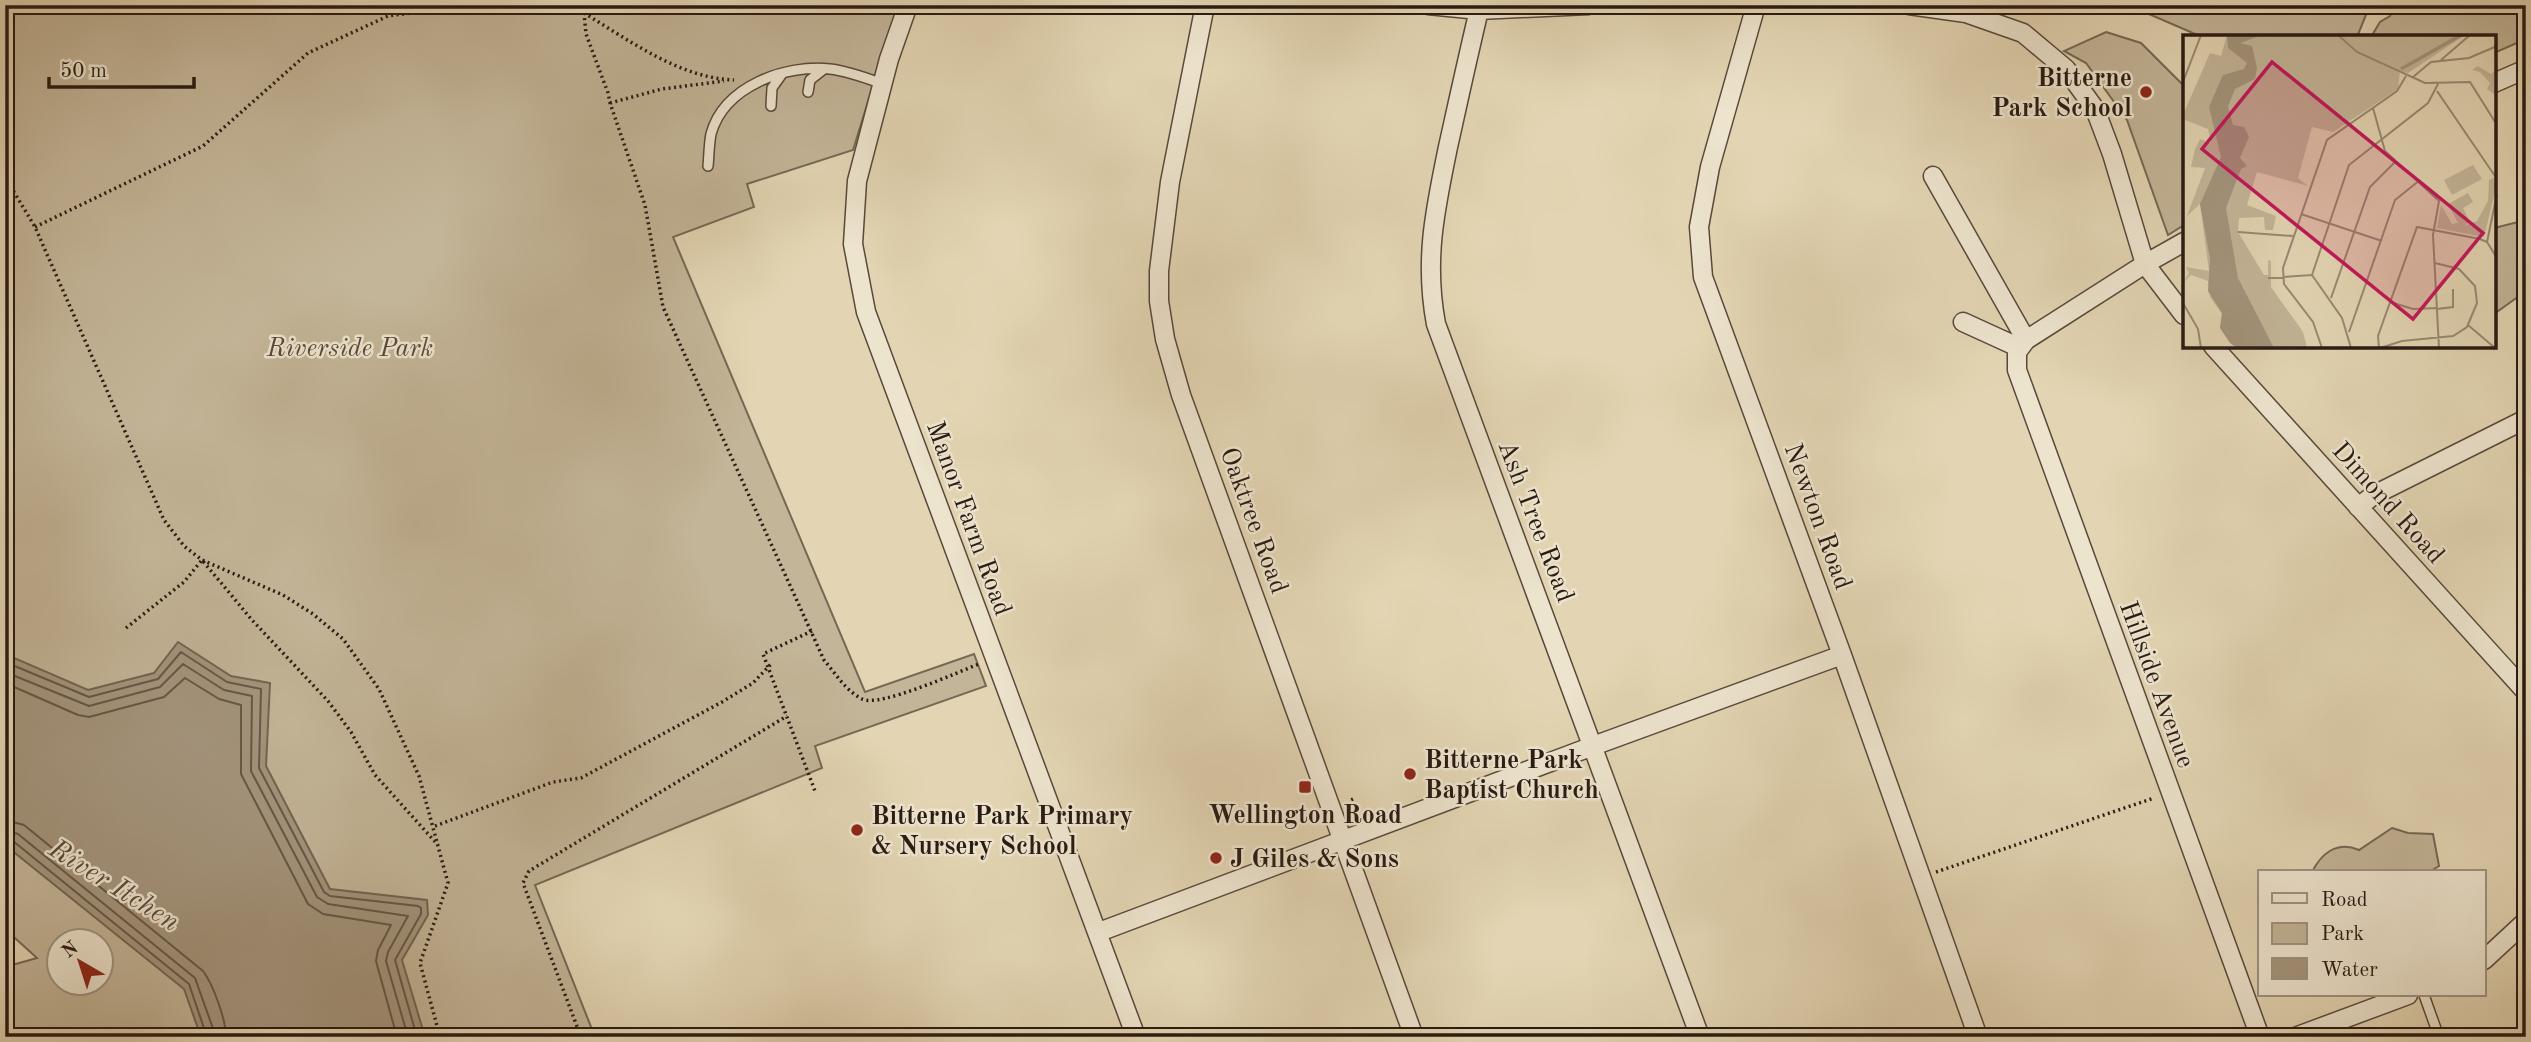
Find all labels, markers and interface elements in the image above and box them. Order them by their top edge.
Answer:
inset map [2183,35,2496,348]
scale bar [49,46,194,90]
text: 50 m [60,61,107,82]
place label: Bitterne Park School [1991,66,2132,122]
marker: Bitterne Park School [2138,84,2154,100]
park label: Riverside Park [266,336,433,362]
street label: Manor Farm Road [921,418,1015,619]
street label: Ash Tree Road [1492,437,1578,606]
street label: Dimond Road [2326,438,2449,569]
street label: Newton Road [1779,440,1856,593]
street label: Oaktree Road [1215,444,1292,597]
street label: Hillside Avenue [2114,598,2198,771]
place label: Bitterne Park Baptist Church [1424,748,1599,804]
marker: Bitterne Park Baptist Church [1402,766,1418,782]
marker: Wellington Road [1297,779,1313,795]
place label: Wellington Road [1208,803,1402,829]
place label: Bitterne Park Primary & Nursery School [871,804,1133,860]
marker: Bitterne Park Primary & Nursery School [849,822,865,838]
water label: River Itchen [42,835,184,938]
place label: J Giles & Sons [1230,847,1399,873]
marker: J Giles & Sons [1208,850,1224,866]
legend [2258,870,2486,996]
text: Road [2321,890,2368,911]
text: Park [2321,924,2364,945]
north arrow [46,926,116,996]
text: N [59,938,83,963]
text: Water [2321,960,2378,981]

